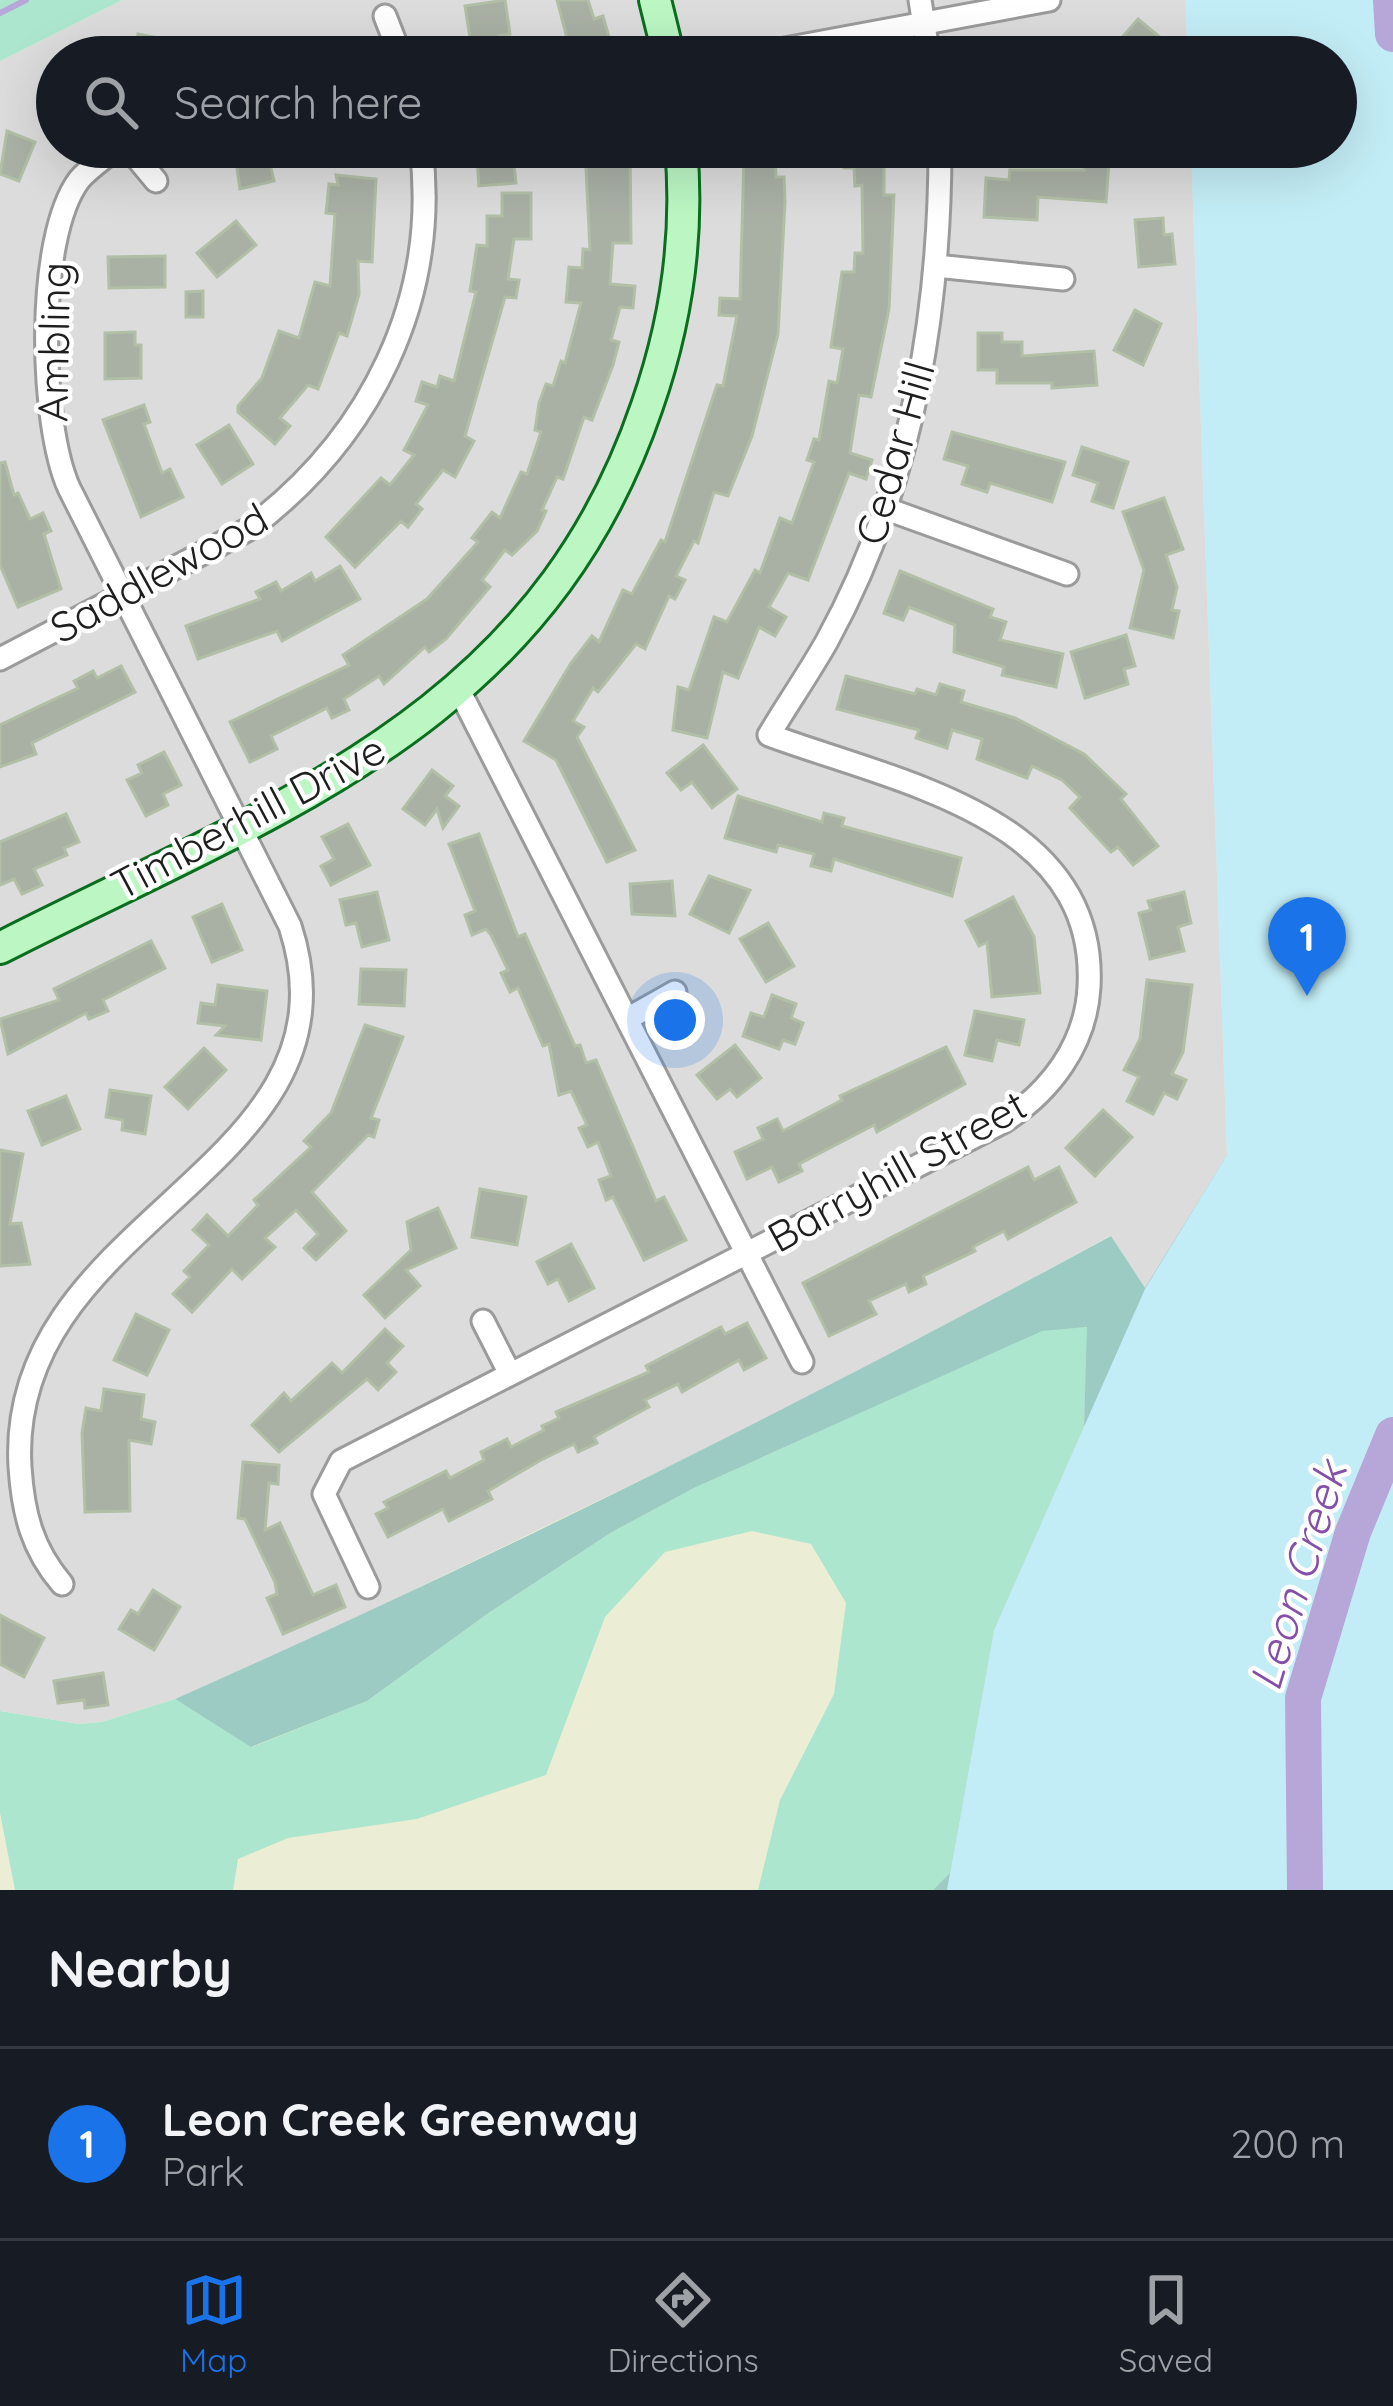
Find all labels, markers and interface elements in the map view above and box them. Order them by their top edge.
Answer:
search box [36,36,1357,168]
icon: search [78,69,144,135]
text: Search here [174,74,422,130]
street label: Ambling [26,262,81,422]
street label: Cedar Hill [843,355,946,551]
street label: Saddlewood [41,491,277,654]
street label: Timberhill Drive [102,722,394,911]
pin: 1 [1268,897,1346,996]
your location [645,990,705,1050]
street label: Barryhill Street [758,1078,1035,1263]
water label: Leon Creek [1236,1451,1359,1696]
text: Nearby [48,1936,232,2000]
text: Leon Creek Greenway [162,2091,639,2147]
text: 1 [79,2119,95,2168]
text: 200 m [1231,2119,1345,2168]
text: Park [162,2147,245,2196]
tab: Map [180,2267,247,2380]
tab: Directions [607,2267,759,2380]
tab: Saved [1119,2267,1213,2380]

